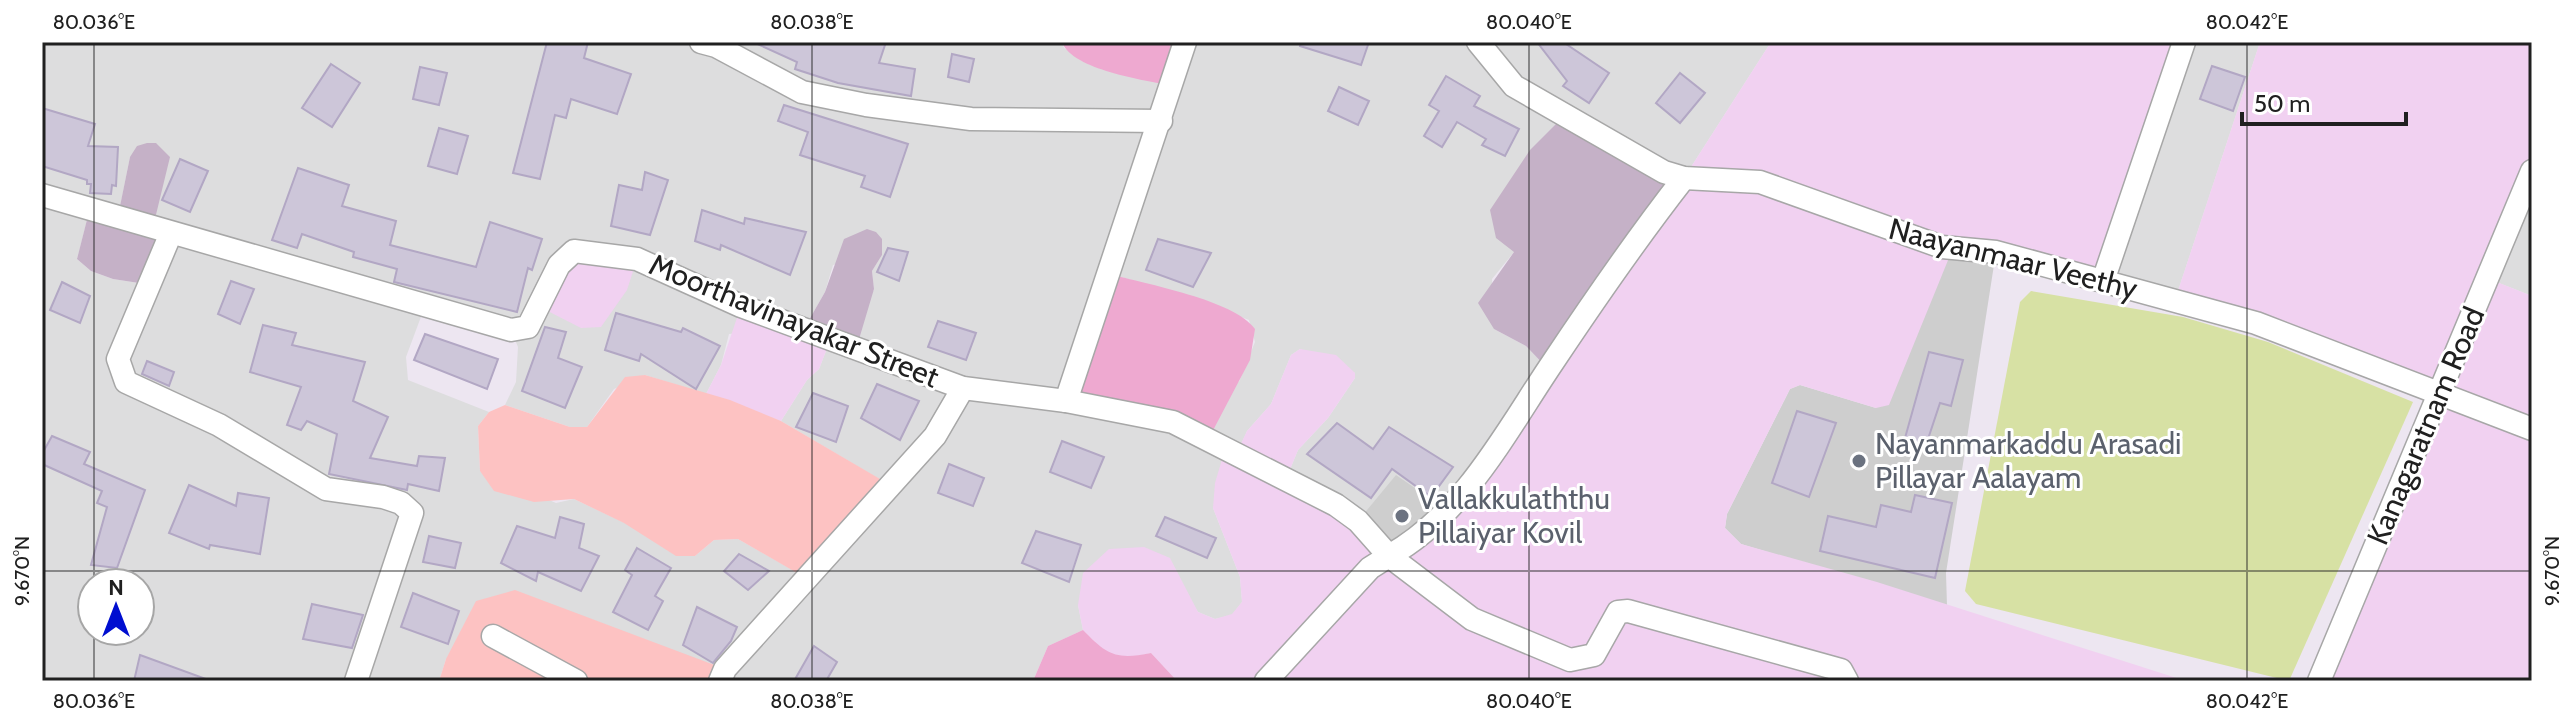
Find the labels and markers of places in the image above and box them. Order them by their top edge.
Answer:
place label: Nayanmarkaddu Arasadi Pillayar Aalayam [1875,425,2181,496]
marker: Nayanmarkaddu Arasadi Pillayar Aalayam [1850,452,1868,470]
place label: Vallakkulaththu Pillaiyar Kovil [1418,480,1610,551]
marker: Vallakkulaththu Pillaiyar Kovil [1393,507,1411,525]

